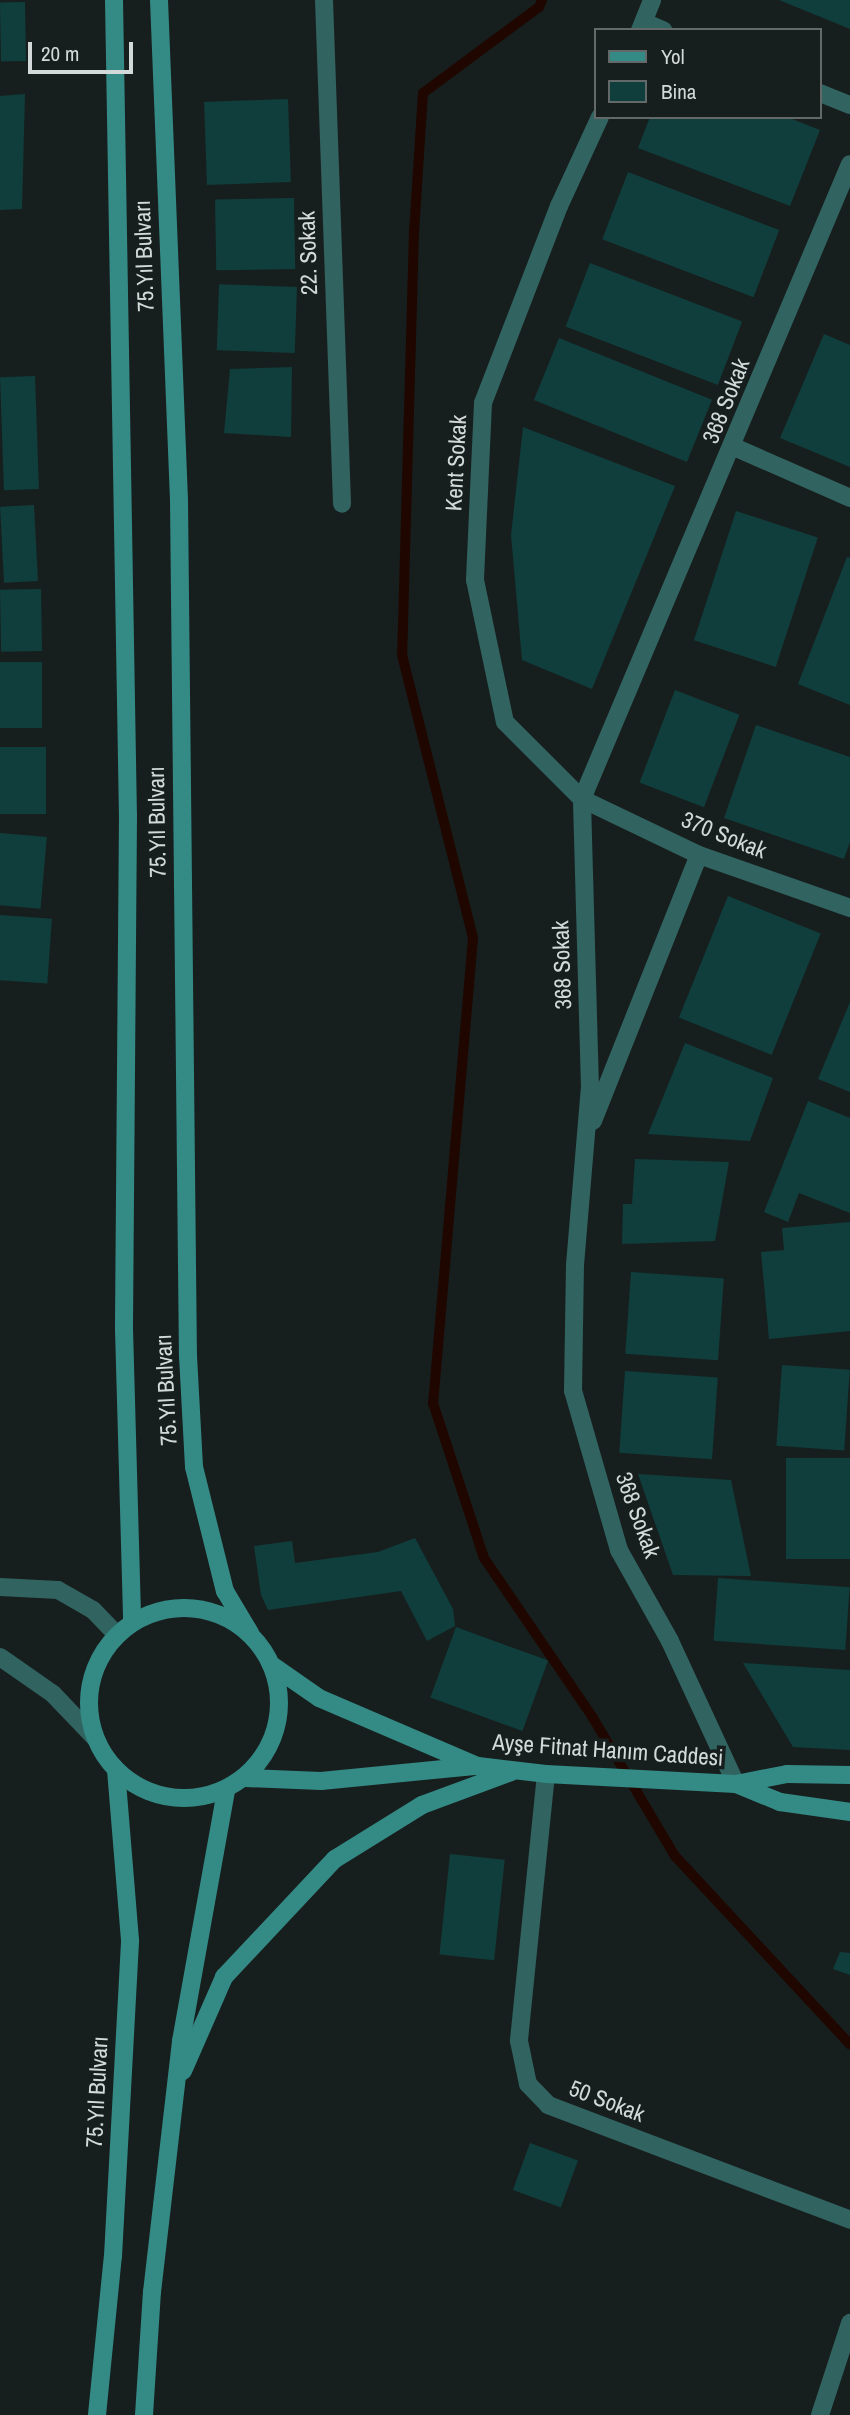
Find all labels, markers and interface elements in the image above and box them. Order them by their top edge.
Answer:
scale bar [32,28,136,72]
legend [594,28,822,119]
text: 20 m [41,39,79,68]
text: Yol [661,42,685,71]
text: Bina [661,77,696,106]
street label: 75.Yıl Bulvarı [128,200,160,312]
street label: 22. Sokak [293,211,323,295]
street label: 368 Sokak [697,355,755,447]
street label: Kent Sokak [440,414,472,512]
street label: 75.Yıl Bulvarı [142,766,172,878]
street label: 370 Sokak [678,806,770,864]
street label: 368 Sokak [547,920,577,1010]
street label: 75.Yıl Bulvarı [149,1334,183,1446]
street label: 368 Sokak [610,1468,666,1562]
street label: Ayşe Fitnat Hanım Caddesi [492,1728,724,1772]
street label: 75.Yıl Bulvarı [80,2036,114,2148]
street label: 50 Sokak [565,2074,649,2128]

